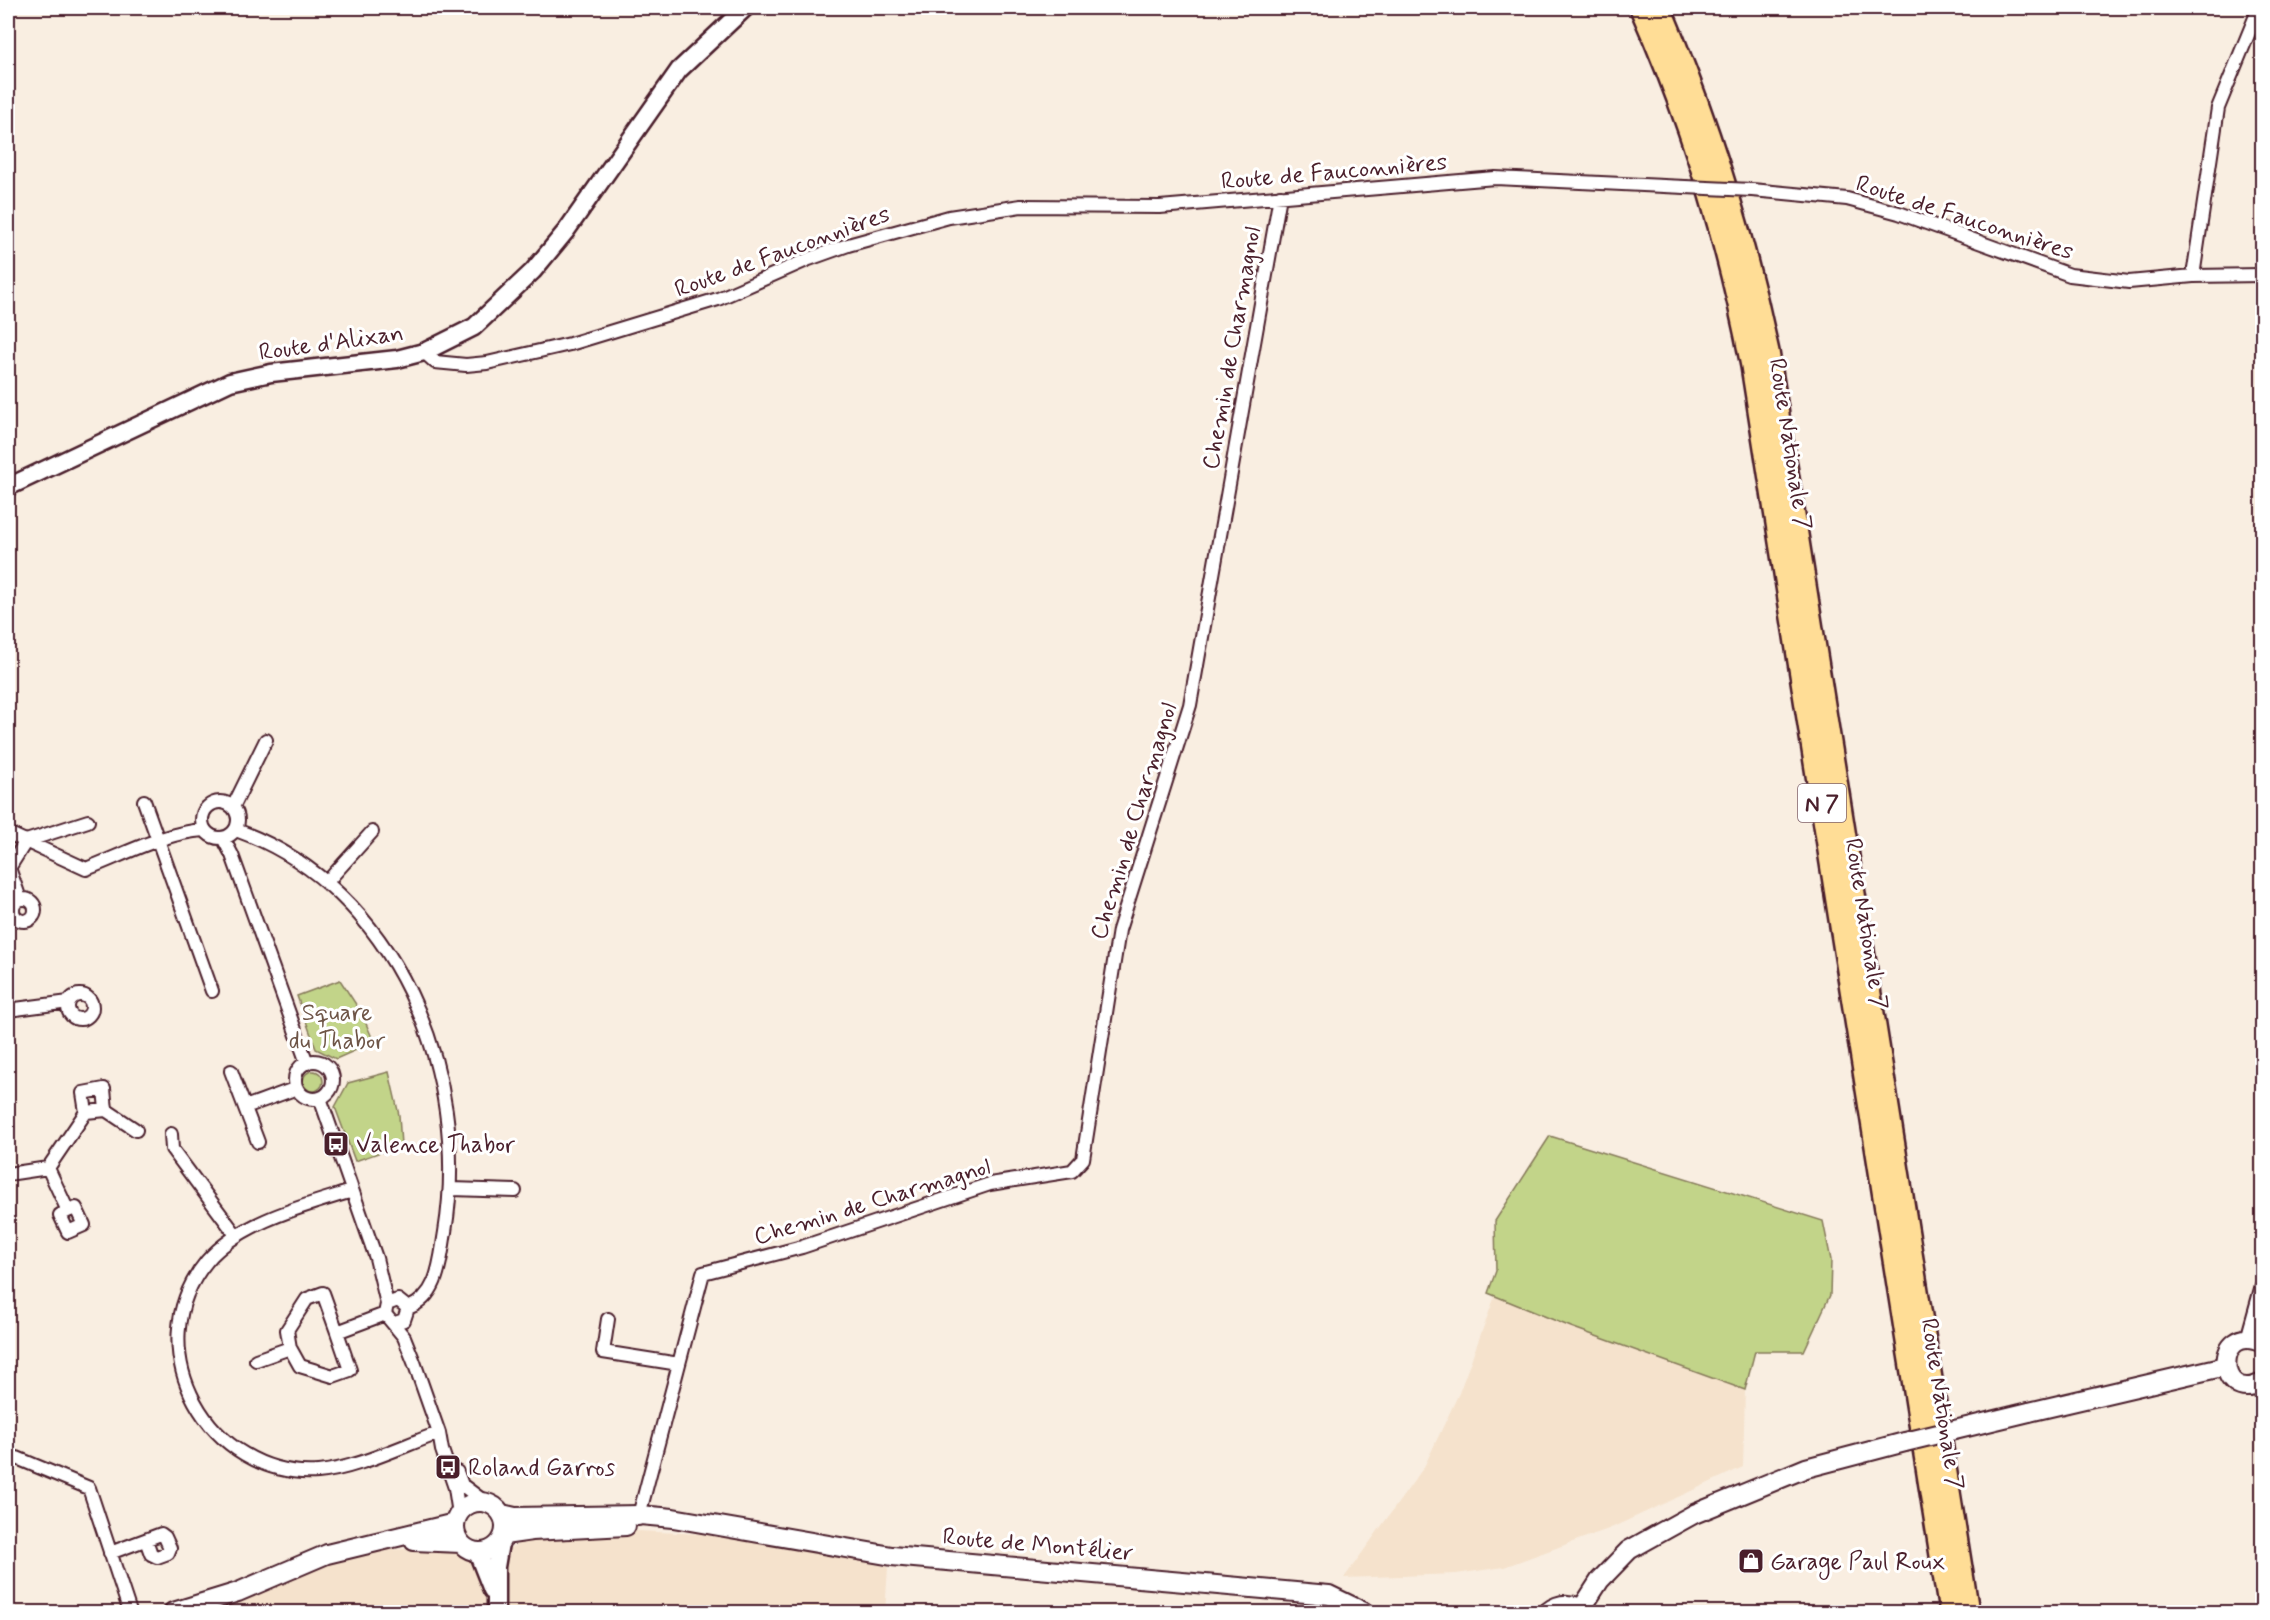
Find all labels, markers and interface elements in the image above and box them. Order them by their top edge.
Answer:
street label: Route de Fauconnières [1220,147,1449,198]
street label: Route de Fauconnières [1852,169,2077,268]
street label: Route de Fauconnières [671,199,895,306]
street label: Chemin de Charmagnol [1196,225,1269,472]
street label: Route d'Alixan [257,318,406,369]
street label: Route Nationale 7 [1761,356,1818,532]
street label: Chemin de Charmagnol [1084,699,1185,944]
road number: N 7 [1798,784,1846,822]
street label: Route Nationale 7 [1837,836,1894,1012]
park label: Square du Thabor [289,998,385,1057]
bus stop icon: Valence Thabor [321,1129,351,1159]
place label: Valence Thabor [356,1130,515,1161]
street label: Chemin de Charmagnol [750,1152,995,1253]
street label: Route Nationale 7 [1913,1316,1970,1492]
bus stop icon: Roland Garros [433,1452,463,1482]
place label: Roland Garros [468,1453,616,1484]
street label: Route de Montélier [941,1522,1135,1569]
shop icon: Garage Paul Roux [1736,1546,1766,1576]
place label: Garage Paul Roux [1770,1547,1946,1580]

